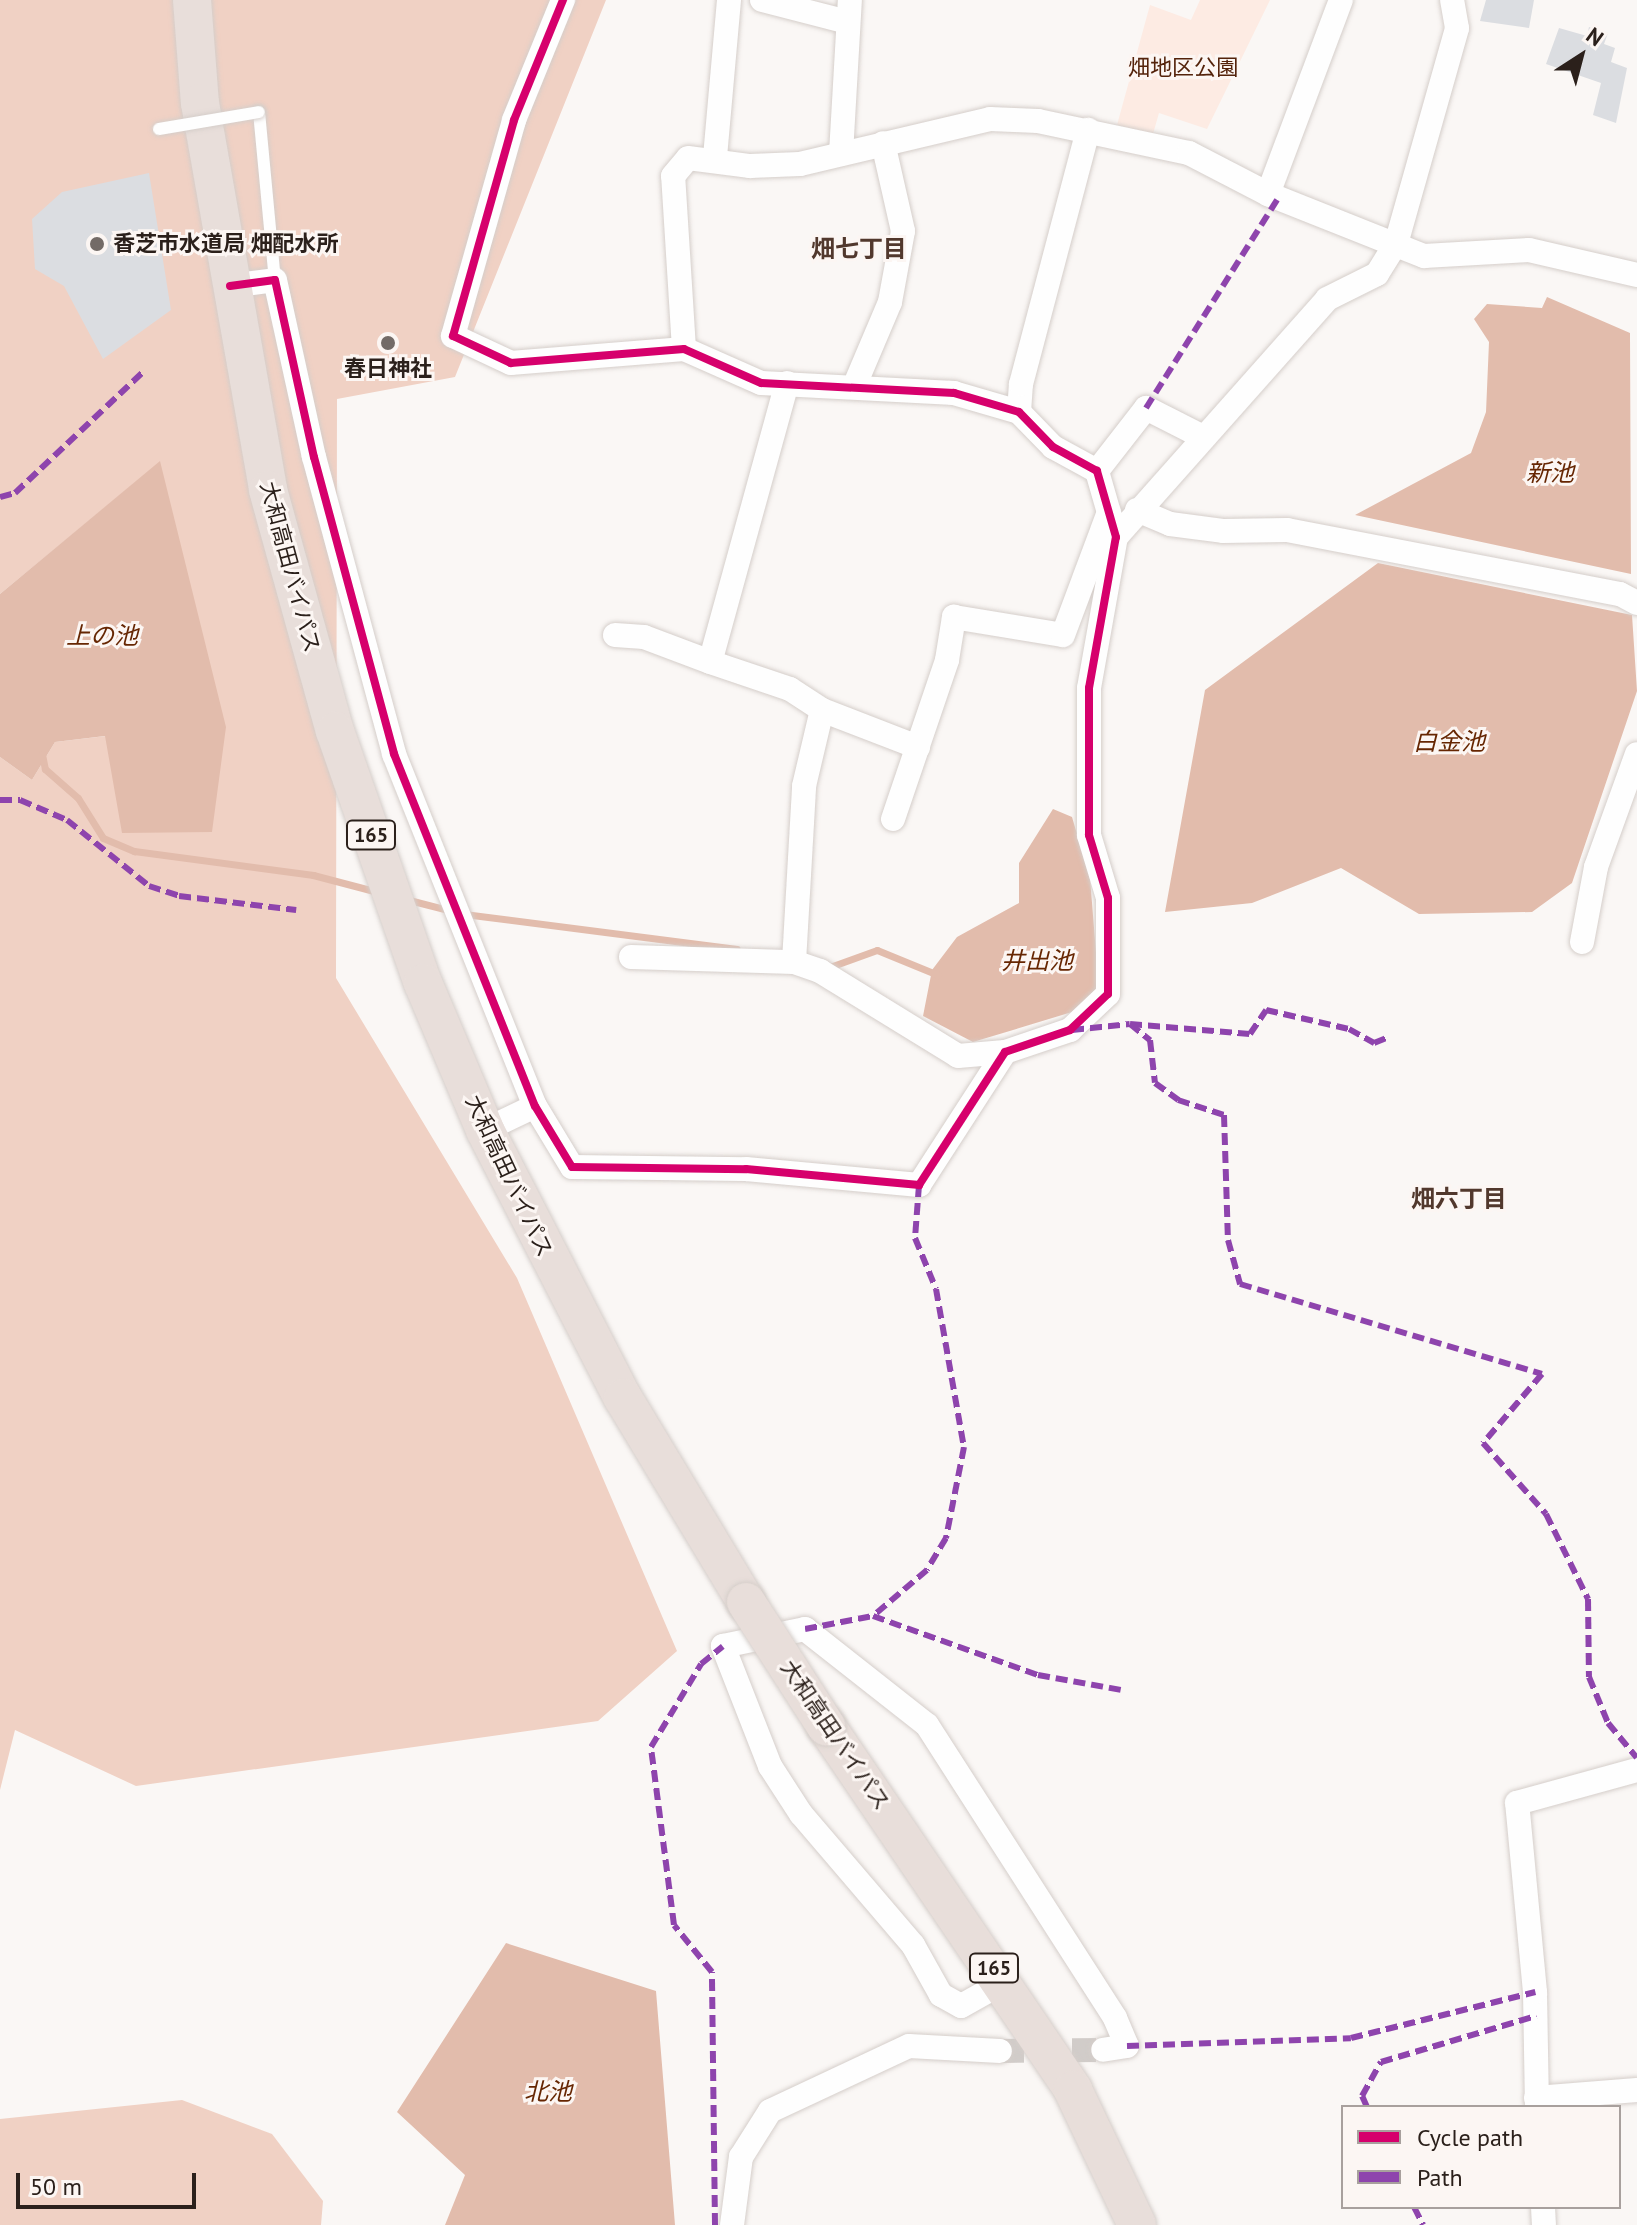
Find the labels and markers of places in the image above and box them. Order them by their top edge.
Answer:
place label: 香芝市水道局 畑配水所 [113,231,339,257]
marker: 香芝市水道局 畑配水所 [88,235,106,253]
marker: 春日神社 [379,334,397,352]
place label: 春日神社 [344,356,432,382]

